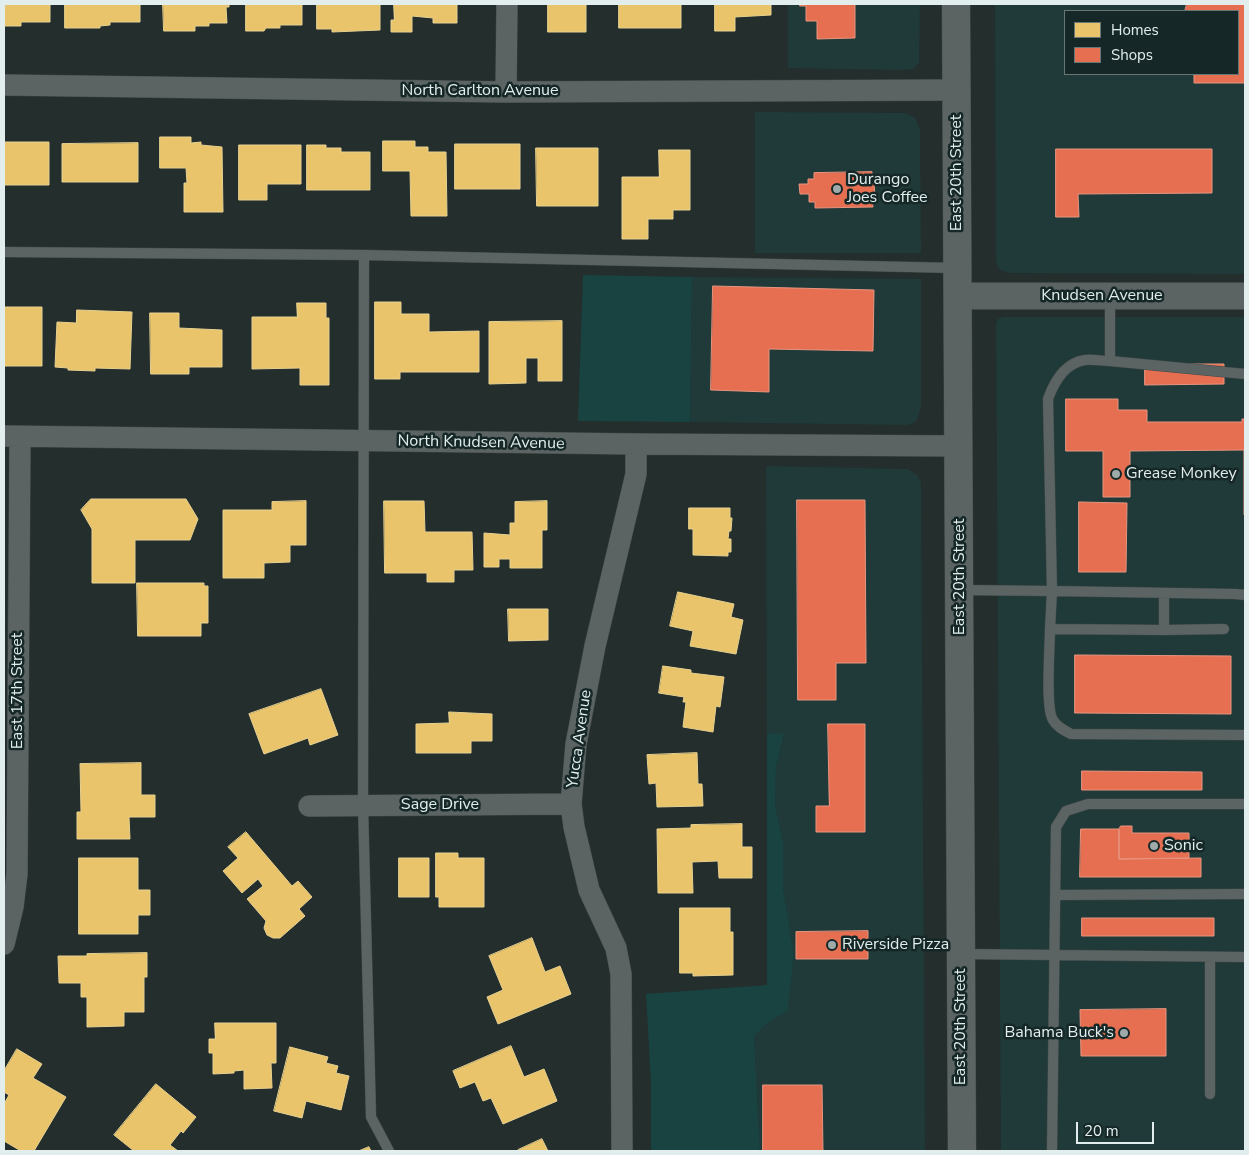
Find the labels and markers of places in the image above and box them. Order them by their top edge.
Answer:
place label: Durango Joes Coffee [847,170,928,208]
marker: Durango Joes Coffee [831,183,843,195]
place label: Grease Monkey [1126,464,1237,484]
marker: Grease Monkey [1110,468,1122,480]
place label: Sonic [1164,836,1203,856]
marker: Sonic [1148,840,1160,852]
place label: Riverside Pizza [842,935,949,955]
marker: Riverside Pizza [826,939,838,951]
place label: Bahama Buck's [1004,1023,1114,1043]
marker: Bahama Buck's [1118,1027,1130,1039]

